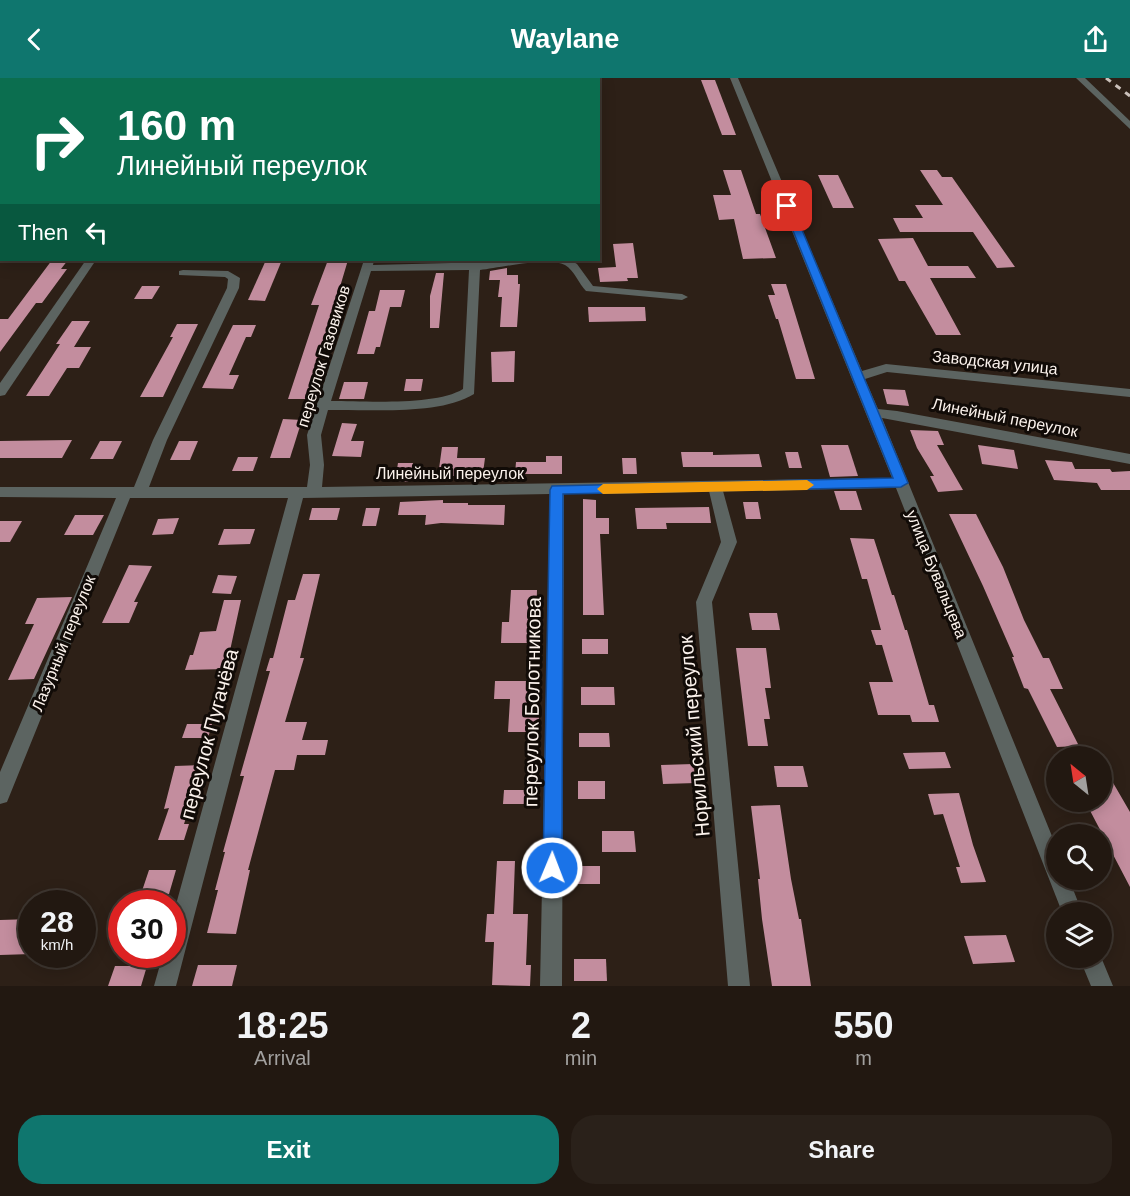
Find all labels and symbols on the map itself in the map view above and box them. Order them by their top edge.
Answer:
pin [761,180,812,231]
street label: переулок Газовиков [294,283,353,429]
street label: Заводская улица [931,347,1059,378]
street label: Линейный переулок [931,395,1080,440]
street label: Линейный переулок [376,465,525,482]
street label: улица Бувальцева [903,508,970,641]
street label: Лазурный переулок [28,572,99,714]
street label: переулок Болотникова [519,596,545,807]
street label: Норильский переулок [674,634,714,838]
street label: переулок Пугачёва [176,645,243,822]
north arrow [1046,746,1112,812]
position arrow [520,836,584,900]
speed limit sign: 30 [108,890,186,968]

